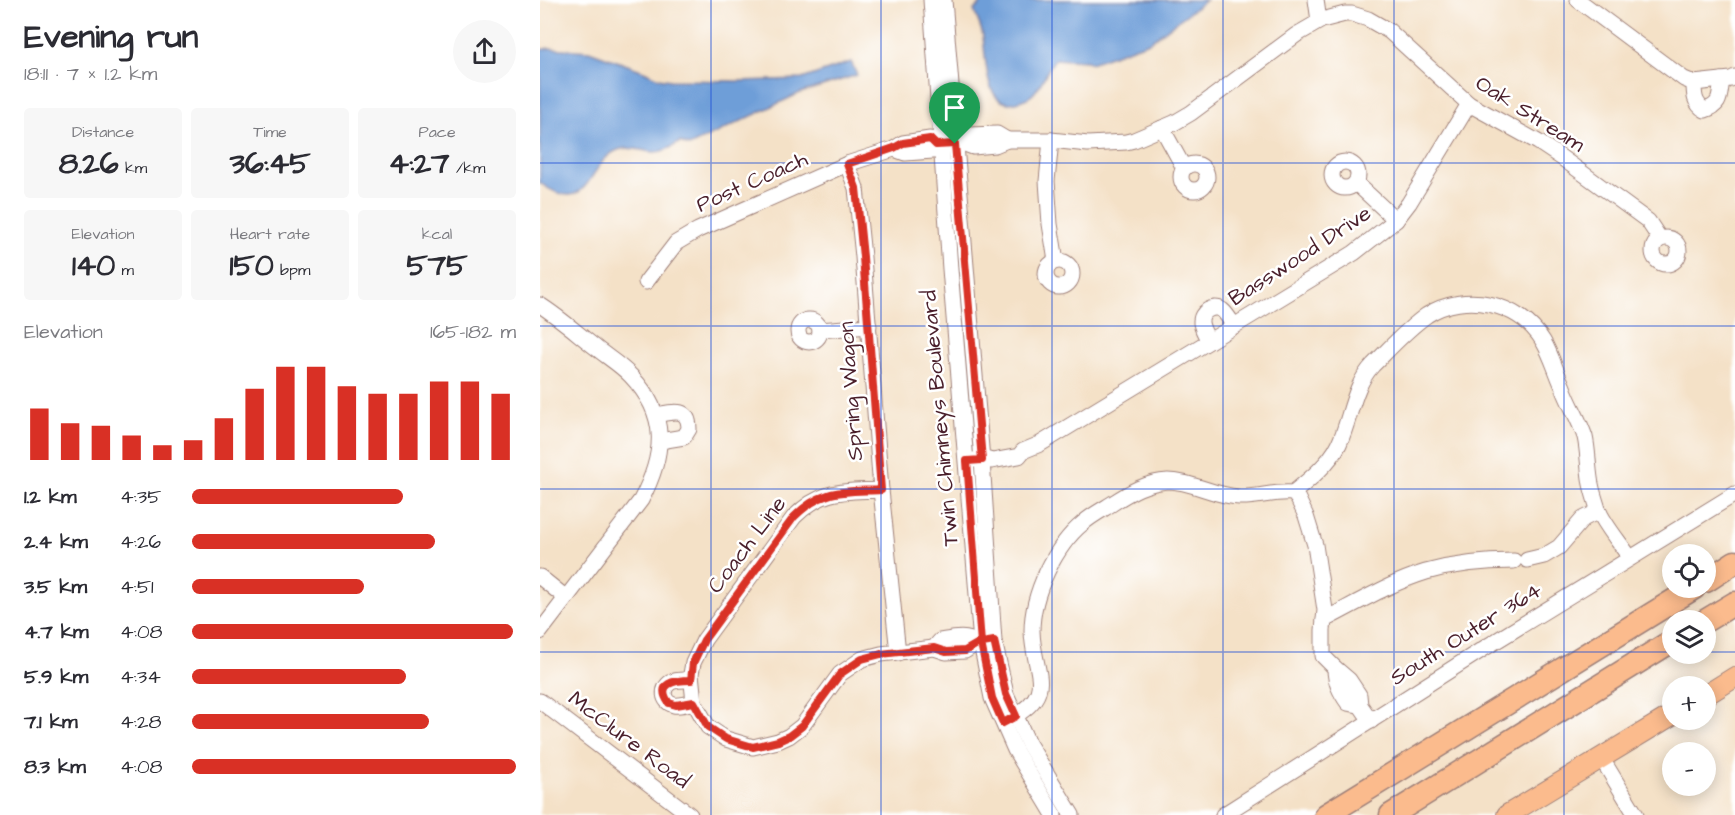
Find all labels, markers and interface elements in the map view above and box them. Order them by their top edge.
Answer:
text: Evening run [24,14,198,60]
button: share [453,20,516,83]
text: 18:11 · 7 × 1.2 km [24,60,157,88]
street label: Oak Stream [1469,68,1591,160]
pin [929,82,980,144]
icon: arrive [938,91,971,124]
text: Distance [72,121,134,143]
text: Time [253,121,287,143]
text: Pace [418,121,456,143]
text: 8.26 [59,143,118,185]
text: 36:45 [230,143,310,185]
text: 4:27 [388,143,450,185]
street label: Post Coach [691,144,813,220]
text: km [118,157,147,179]
text: /km [450,157,486,179]
street label: Basswood Drive [1223,198,1378,314]
text: Elevation [72,223,134,245]
text: Heart rate [230,223,310,245]
text: kcal [422,223,452,245]
text: 140 [72,245,115,287]
text: 150 [230,245,274,287]
text: 575 [407,245,467,287]
text: m [115,259,134,281]
text: bpm [274,259,310,281]
street label: Twin Chimneys Boulevard [913,289,968,547]
text: Elevation [24,318,103,346]
text: 165–182 m [430,318,516,346]
street label: Spring Wagon [831,320,872,462]
text: 1.2 km [24,483,77,511]
text: 4:35 [120,483,161,511]
street label: Coach Line [700,490,794,600]
text: 2.4 km [24,528,88,556]
text: 4:26 [120,528,161,556]
map controls [1662,544,1716,796]
button: locate [1662,544,1716,598]
text: 3.5 km [24,573,87,601]
text: 4:51 [120,573,154,601]
street label: South Outer 364 [1384,575,1548,693]
button: layers [1662,610,1716,664]
text: 4.7 km [24,618,89,646]
text: 4:08 [120,618,163,646]
text: 5.9 km [24,663,88,691]
text: 4:34 [120,663,161,691]
button: + [1662,676,1716,730]
street label: McClure Road [561,684,697,796]
text: 7.1 km [24,708,78,736]
text: 4:28 [120,708,161,736]
button: − [1662,742,1716,796]
text: 8.3 km [24,753,86,781]
text: 4:08 [120,753,163,781]

